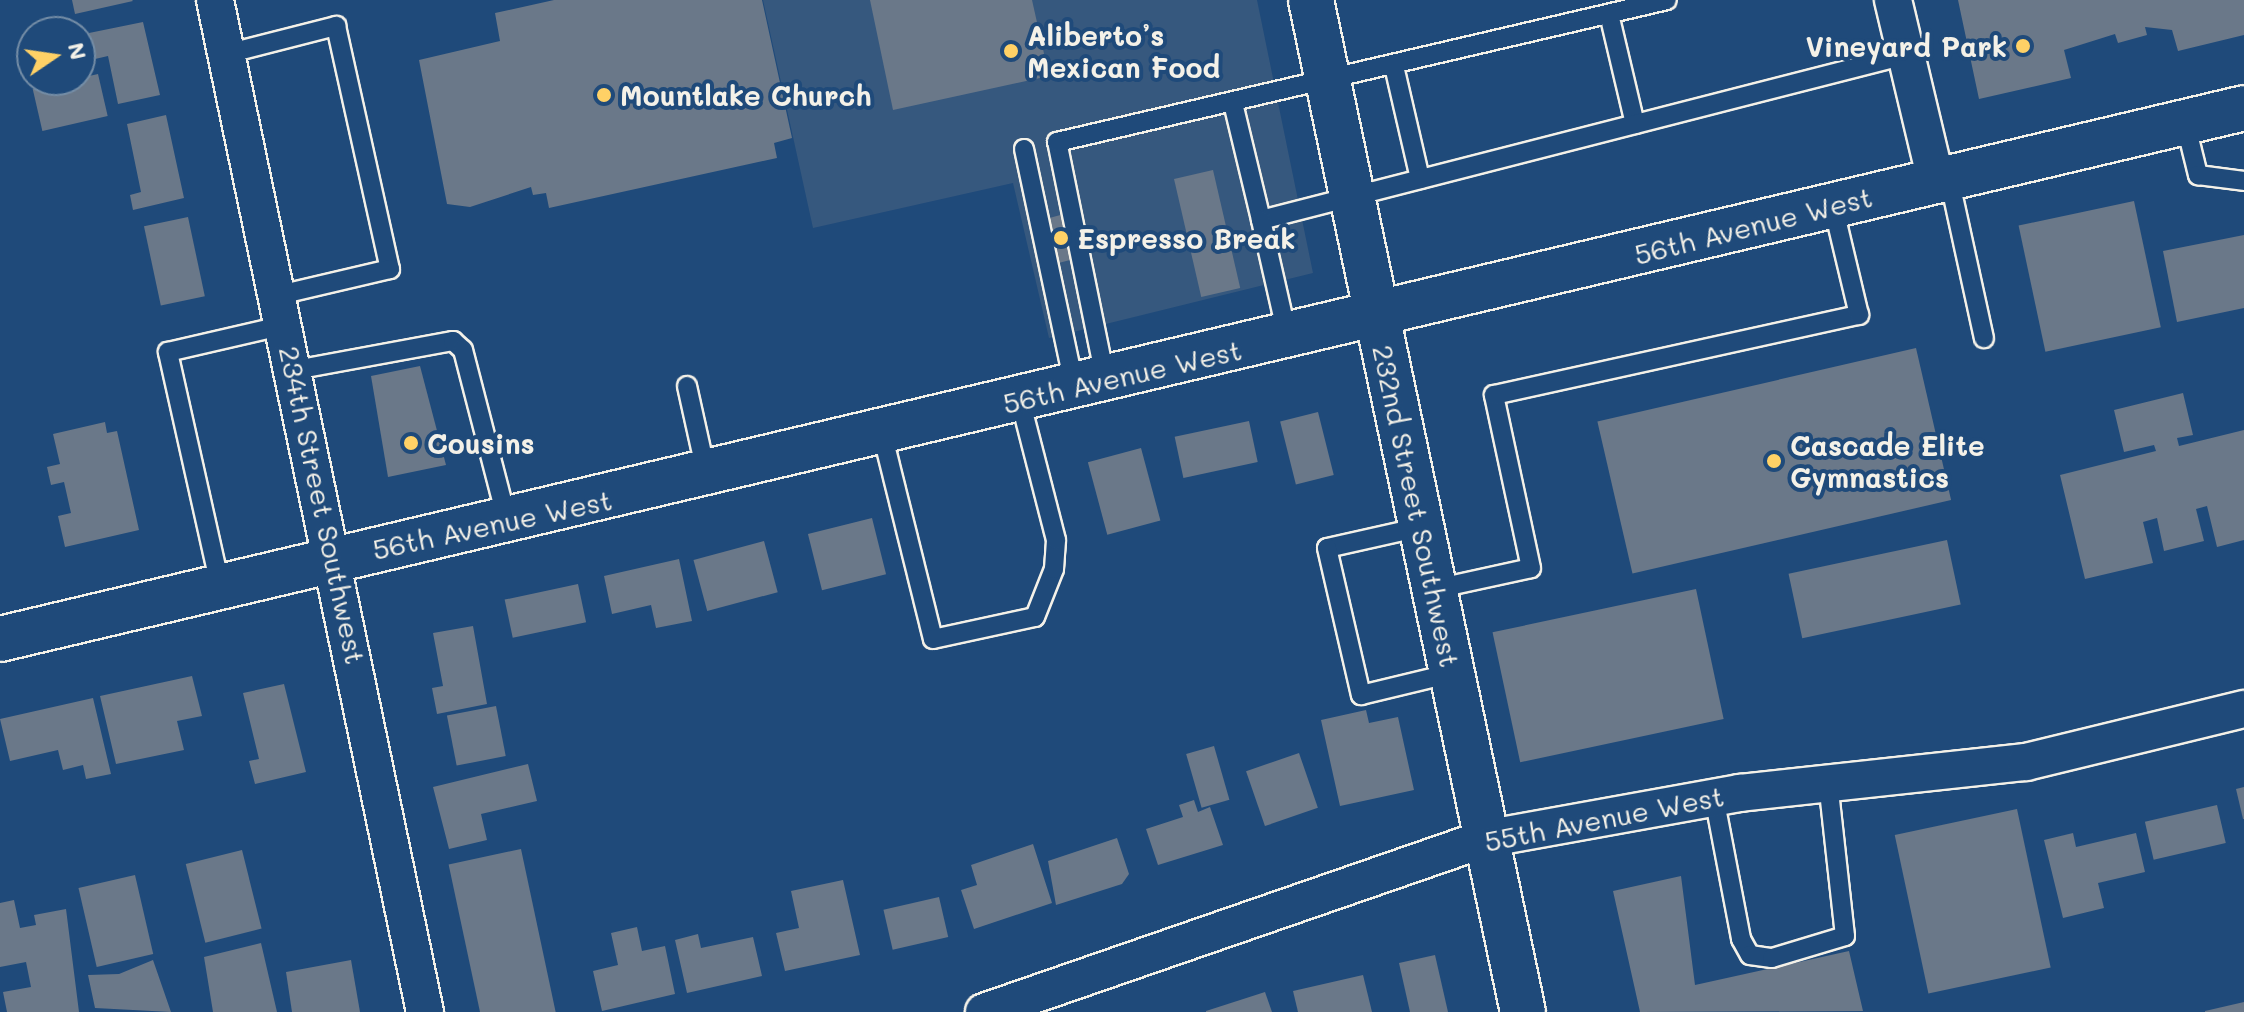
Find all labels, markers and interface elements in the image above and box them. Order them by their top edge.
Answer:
north arrow [16,16,96,96]
place label: Aliberto’s Mexican Food [1027,18,1220,84]
place label: Vineyard Park [1805,29,2007,63]
marker: Vineyard Park [2014,37,2032,55]
text: N [62,40,94,62]
marker: Aliberto’s Mexican Food [1002,42,1020,60]
place label: Mountlake Church [620,78,871,112]
marker: Mountlake Church [595,86,613,104]
street label: 56th Avenue West [1631,179,1875,271]
place label: Espresso Break [1077,221,1296,255]
marker: Espresso Break [1052,229,1070,247]
street label: 56th Avenue West [999,332,1245,420]
street label: 232nd Street Southwest [1366,342,1468,670]
street label: 234th Street Southwest [273,343,373,667]
place label: Cousins [427,426,535,460]
place label: Cascade Elite Gymnastics [1790,428,1985,494]
marker: Cousins [402,434,420,452]
marker: Cascade Elite Gymnastics [1765,452,1783,470]
street label: 56th Avenue West [369,482,615,566]
street label: 55th Avenue West [1481,778,1727,858]

